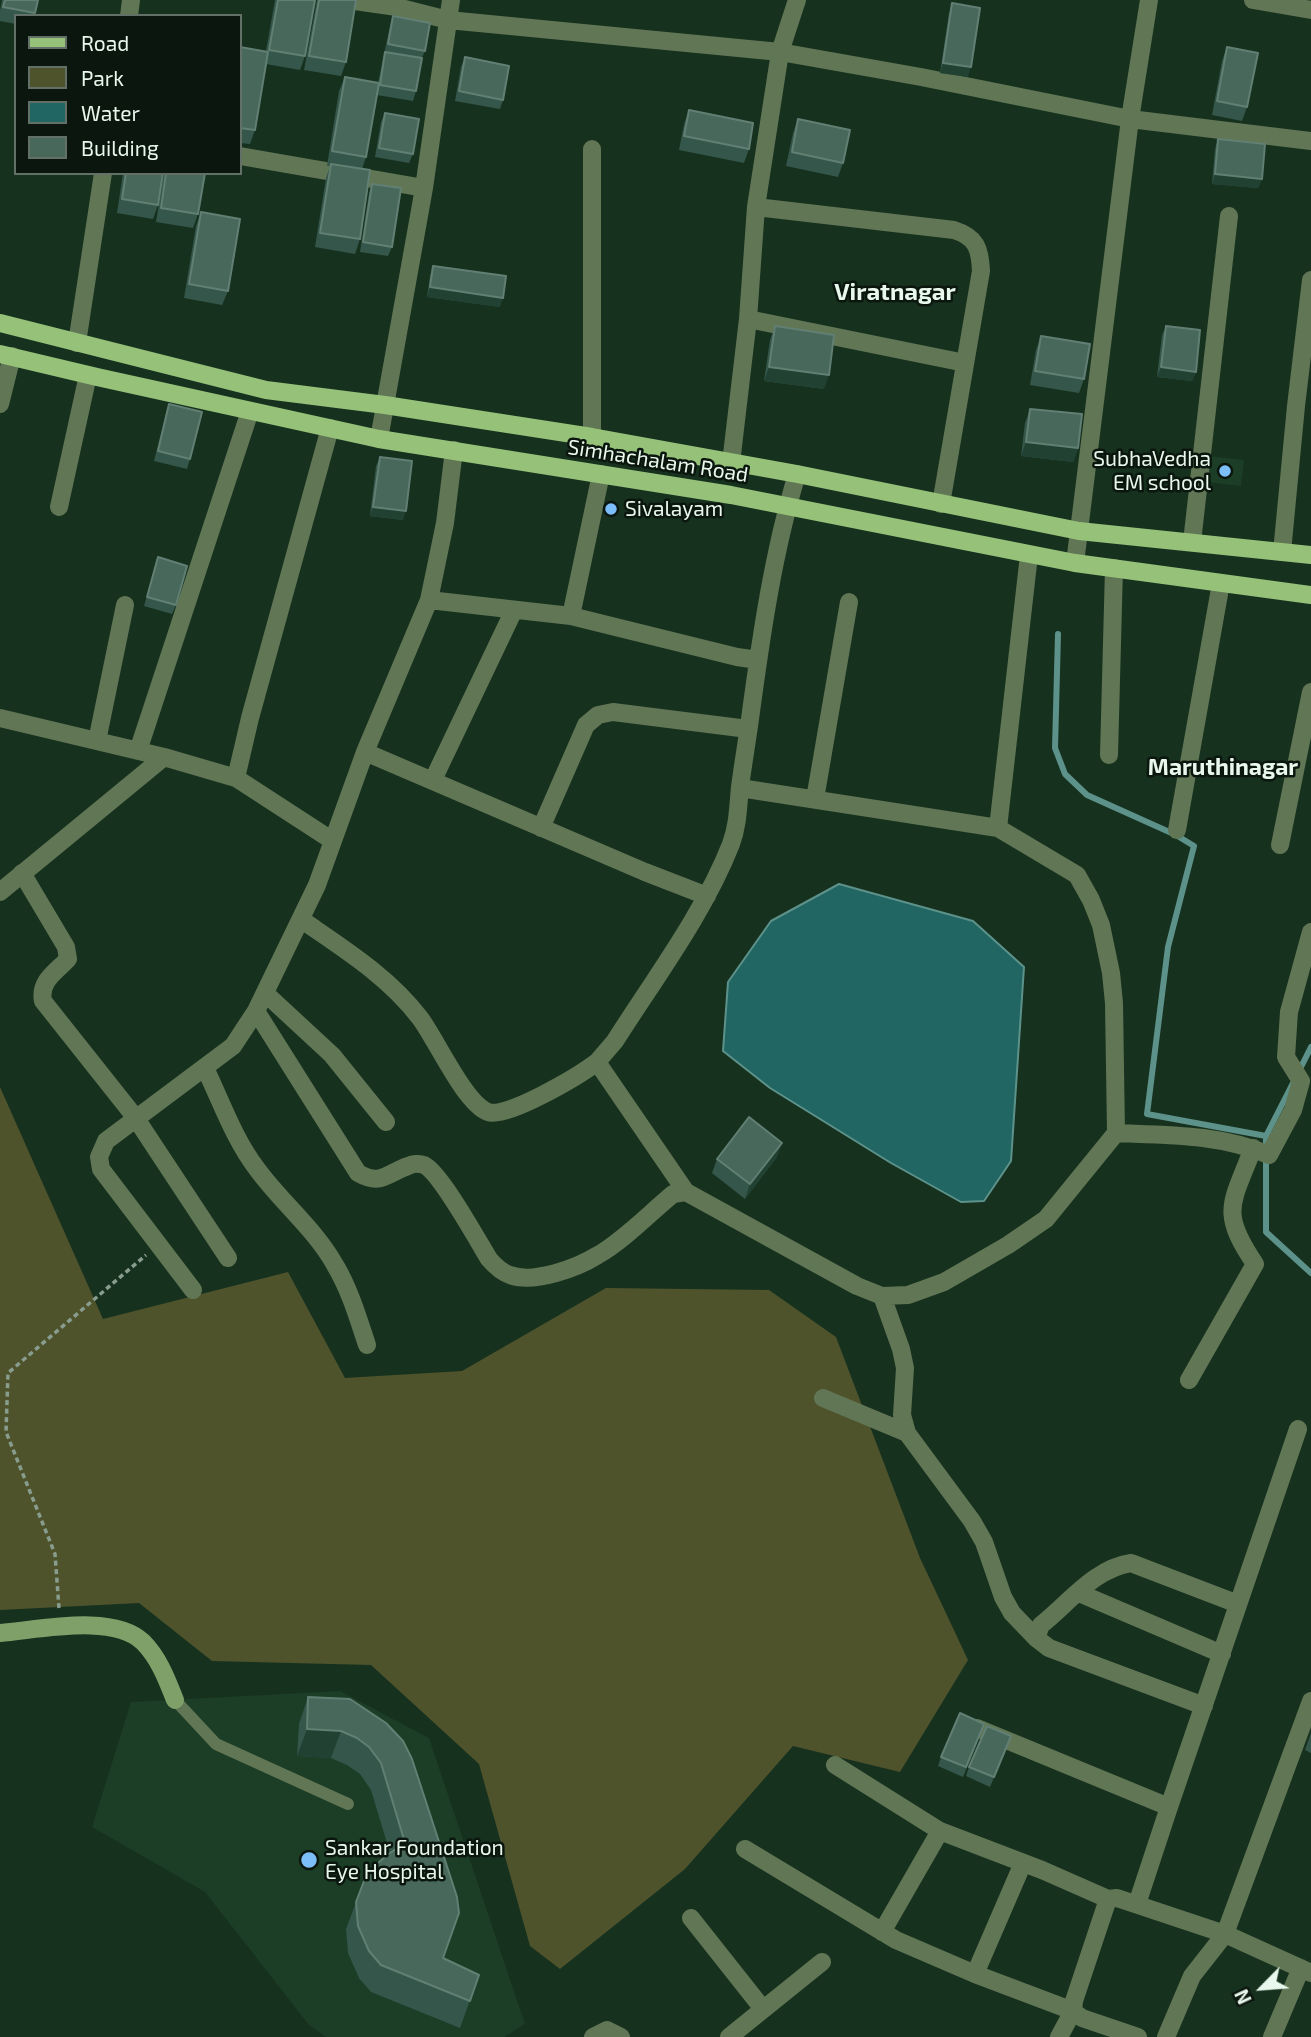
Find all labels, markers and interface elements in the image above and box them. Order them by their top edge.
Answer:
legend [14,14,242,175]
text: Road [81,30,129,55]
text: Park [81,65,124,90]
text: Water [81,100,140,125]
text: Building [81,135,159,160]
district label: Viratnagar [834,278,956,306]
street label: Simhachalam Road [566,434,750,488]
place label: SubhaVedha EM school [1093,446,1211,496]
marker: SubhaVedha EM school [1217,463,1233,479]
place label: Sivalayam [625,496,723,522]
marker: Sivalayam [603,501,619,517]
district label: Maruthinagar [1148,753,1298,781]
place label: Sankar Foundation Eye Hospital [325,1835,504,1885]
marker: Sankar Foundation Eye Hospital [299,1850,319,1870]
north arrow [1227,1953,1297,2023]
text: N [1229,1986,1256,2008]

